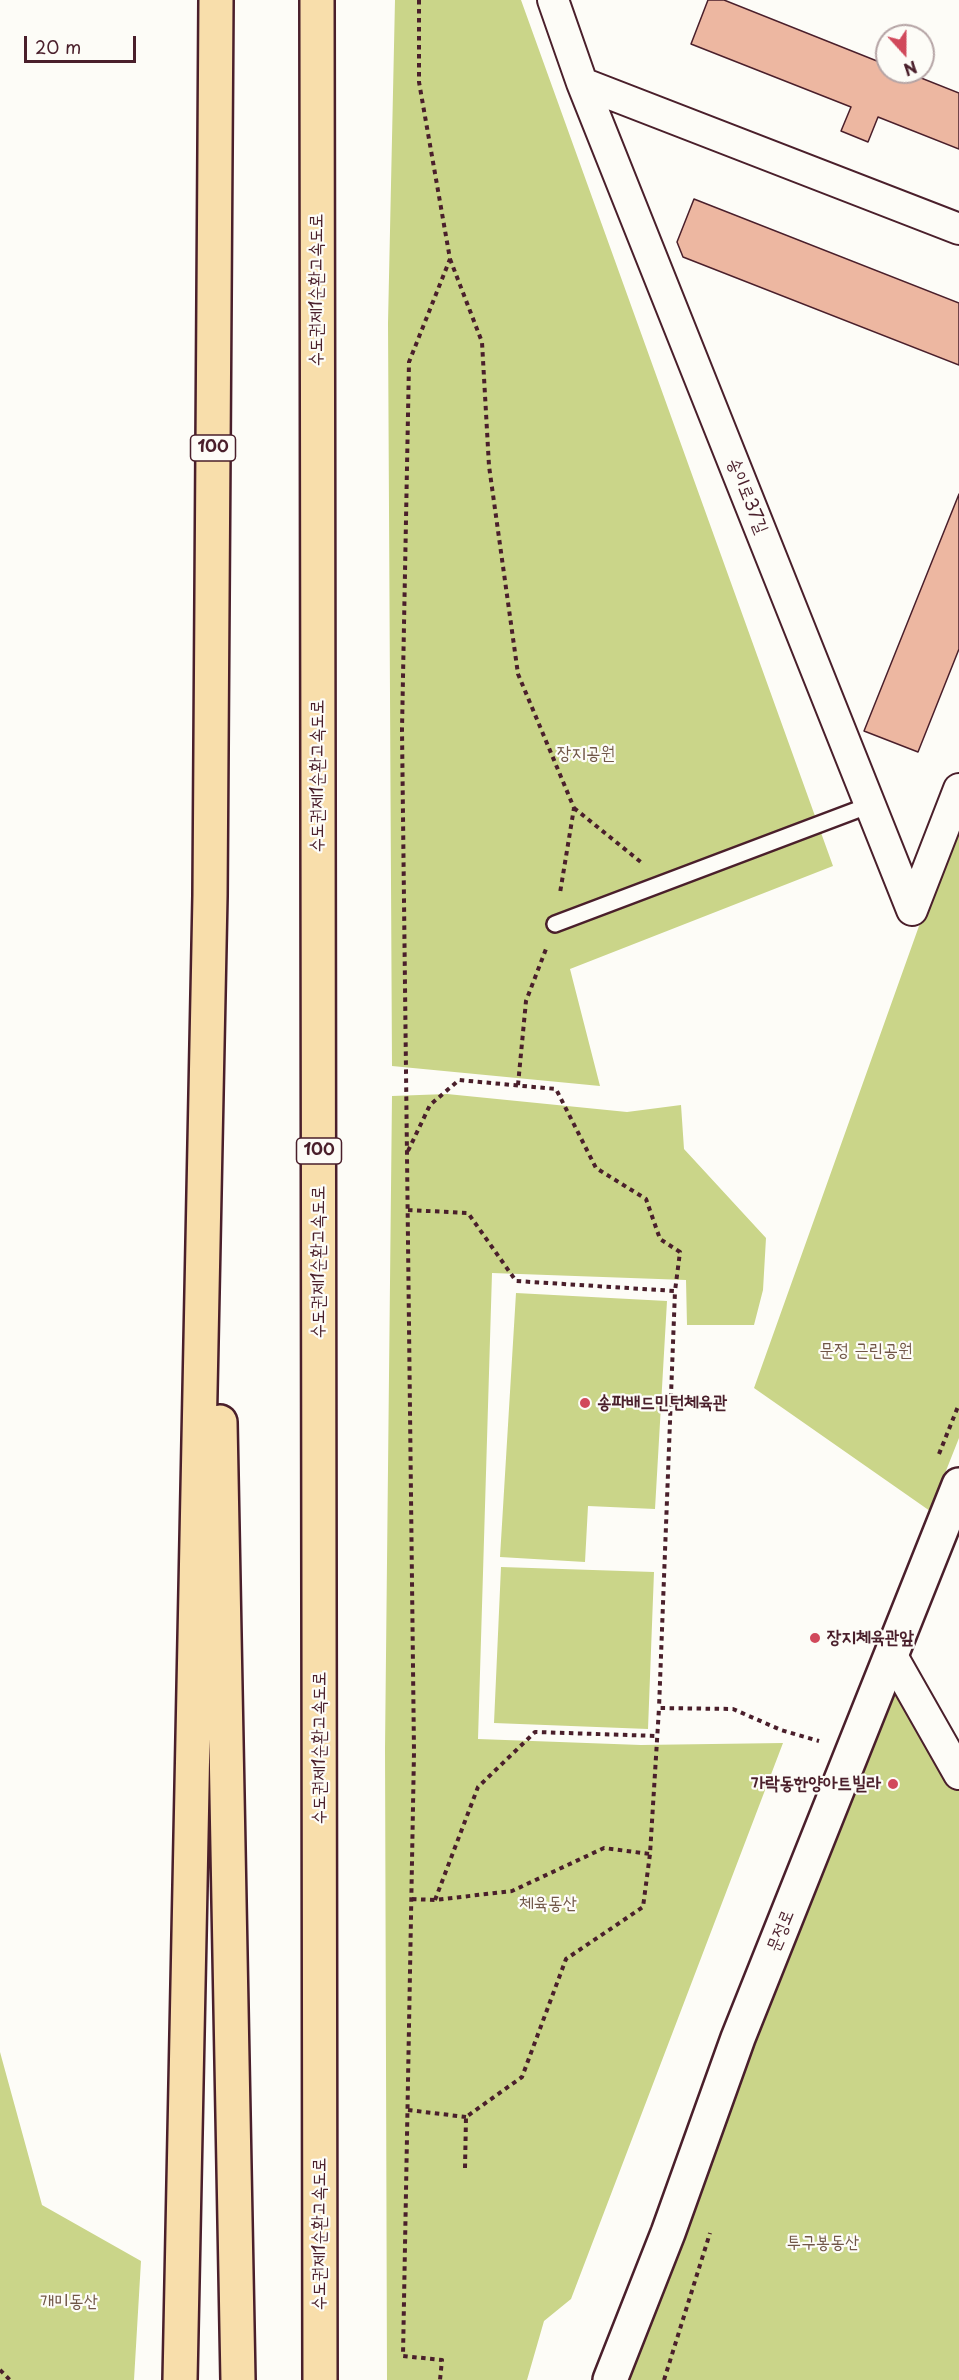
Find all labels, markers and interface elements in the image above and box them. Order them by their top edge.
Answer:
scale bar [27,24,140,62]
north arrow [875,24,935,84]
text: 20 m [35,33,81,60]
text: N [901,55,921,82]
street label: 수도권제1순환고속도로 [306,214,328,366]
road number: 100 [190,435,236,461]
street label: 송이로37길 [722,455,772,537]
street label: 수도권제1순환고속도로 [307,700,329,852]
park label: 장지공원 [557,743,615,765]
road number: 100 [296,1138,342,1164]
street label: 수도권제1순환고속도로 [308,1186,330,1338]
park label: 문정 근린공원 [820,1340,912,1362]
place label: 송파배드민턴체육관 [597,1392,727,1414]
marker: 송파배드민턴체육관 [578,1396,592,1410]
place label: 장지체육관앞 [827,1627,914,1649]
marker: 장지체육관앞 [808,1631,822,1645]
street label: 수도권제1순환고속도로 [309,1672,331,1824]
place label: 가락동한양아트빌라 [751,1773,881,1795]
marker: 가락동한양아트빌라 [886,1777,900,1791]
park label: 체육동산 [519,1893,577,1915]
street label: 문정로 [763,1907,799,1955]
street label: 수도권제1순환고속도로 [309,2158,331,2310]
park label: 투구봉동산 [787,2232,859,2254]
park label: 개미동산 [40,2291,98,2313]

